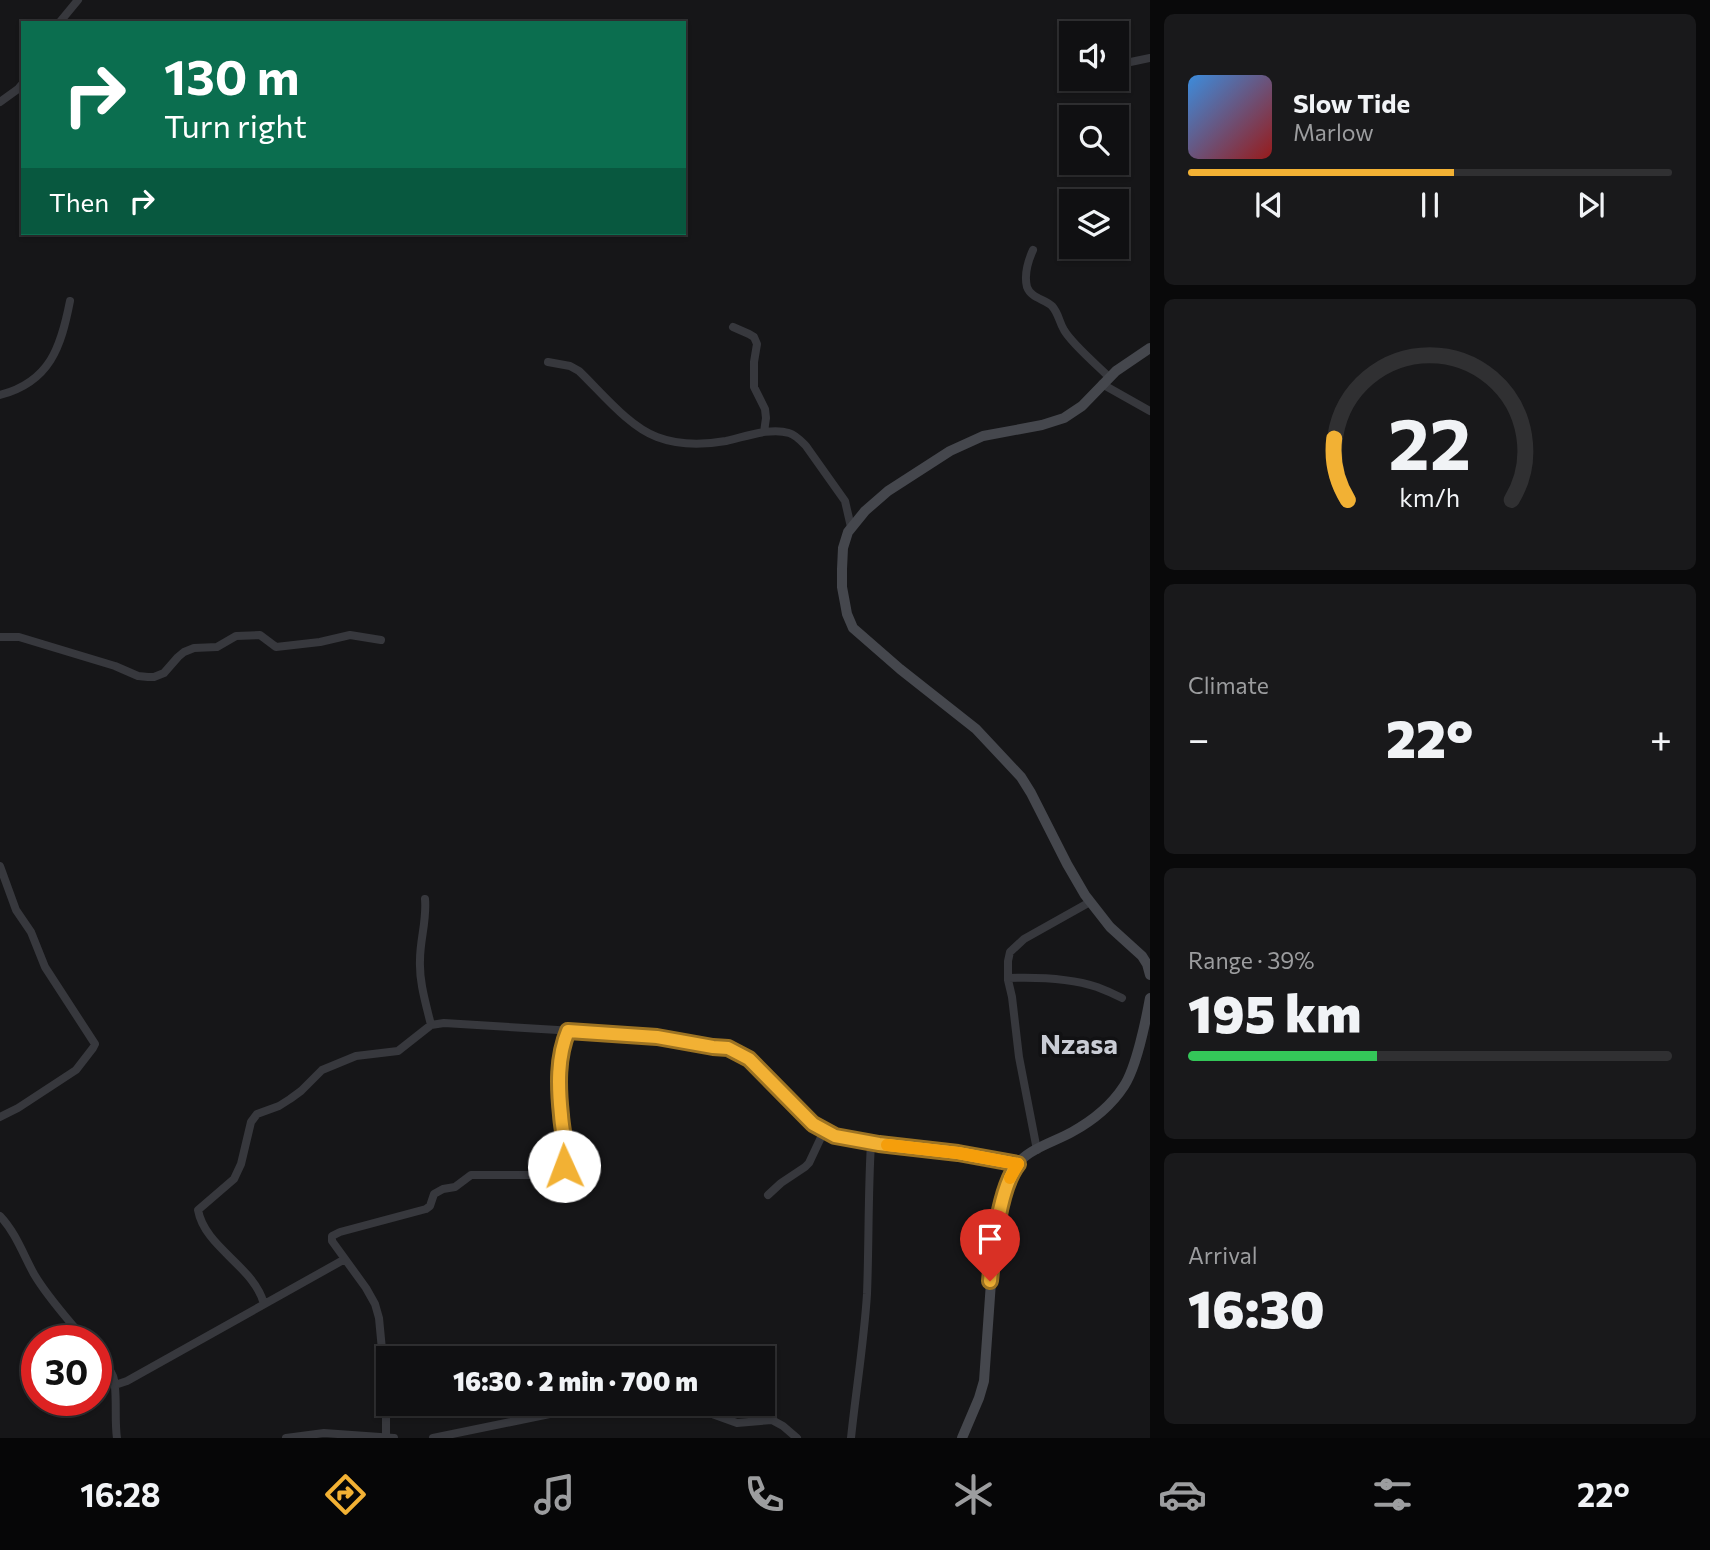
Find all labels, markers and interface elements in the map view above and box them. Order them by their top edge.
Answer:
map controls [1059,21,1129,259]
button: sound [1059,21,1129,91]
text: 130 m [164,45,299,105]
icon: right [49,49,140,140]
text: Slow Tide [1293,87,1410,118]
text: Turn right [164,105,307,145]
button: search [1059,105,1129,175]
text: Marlow [1293,118,1374,146]
icon: right [123,182,161,220]
text: Then [49,186,109,217]
icon: previous [1250,186,1288,224]
icon: pause [1411,186,1449,224]
icon: next [1572,186,1610,224]
button: layers [1059,189,1129,259]
text: 22 [1389,397,1471,486]
text: km/h [1400,482,1460,512]
text: Climate [1188,671,1269,699]
text: 22° [1386,705,1473,769]
text: − [1188,714,1210,761]
text: + [1650,714,1672,761]
text: Range · 39% [1188,946,1315,974]
text: 195 km [1188,980,1361,1044]
district label: Nzasa [1040,1026,1118,1060]
position arrow [527,1129,601,1203]
pin [960,1209,1020,1281]
icon: arrive [971,1220,1009,1258]
text: Arrival [1188,1241,1258,1269]
text: 16:30 [1188,1275,1325,1339]
speed limit sign: 30 [21,1325,112,1416]
text: 16:30 · 2 min · 700 m [453,1365,698,1396]
icon: directions [321,1470,370,1519]
icon: music [530,1470,579,1519]
icon: phone [740,1470,789,1519]
icon: climate [949,1470,998,1519]
icon: car [1158,1470,1207,1519]
icon: filters [1368,1470,1417,1519]
text: 16:28 [80,1474,161,1514]
text: 22° [1577,1474,1630,1514]

